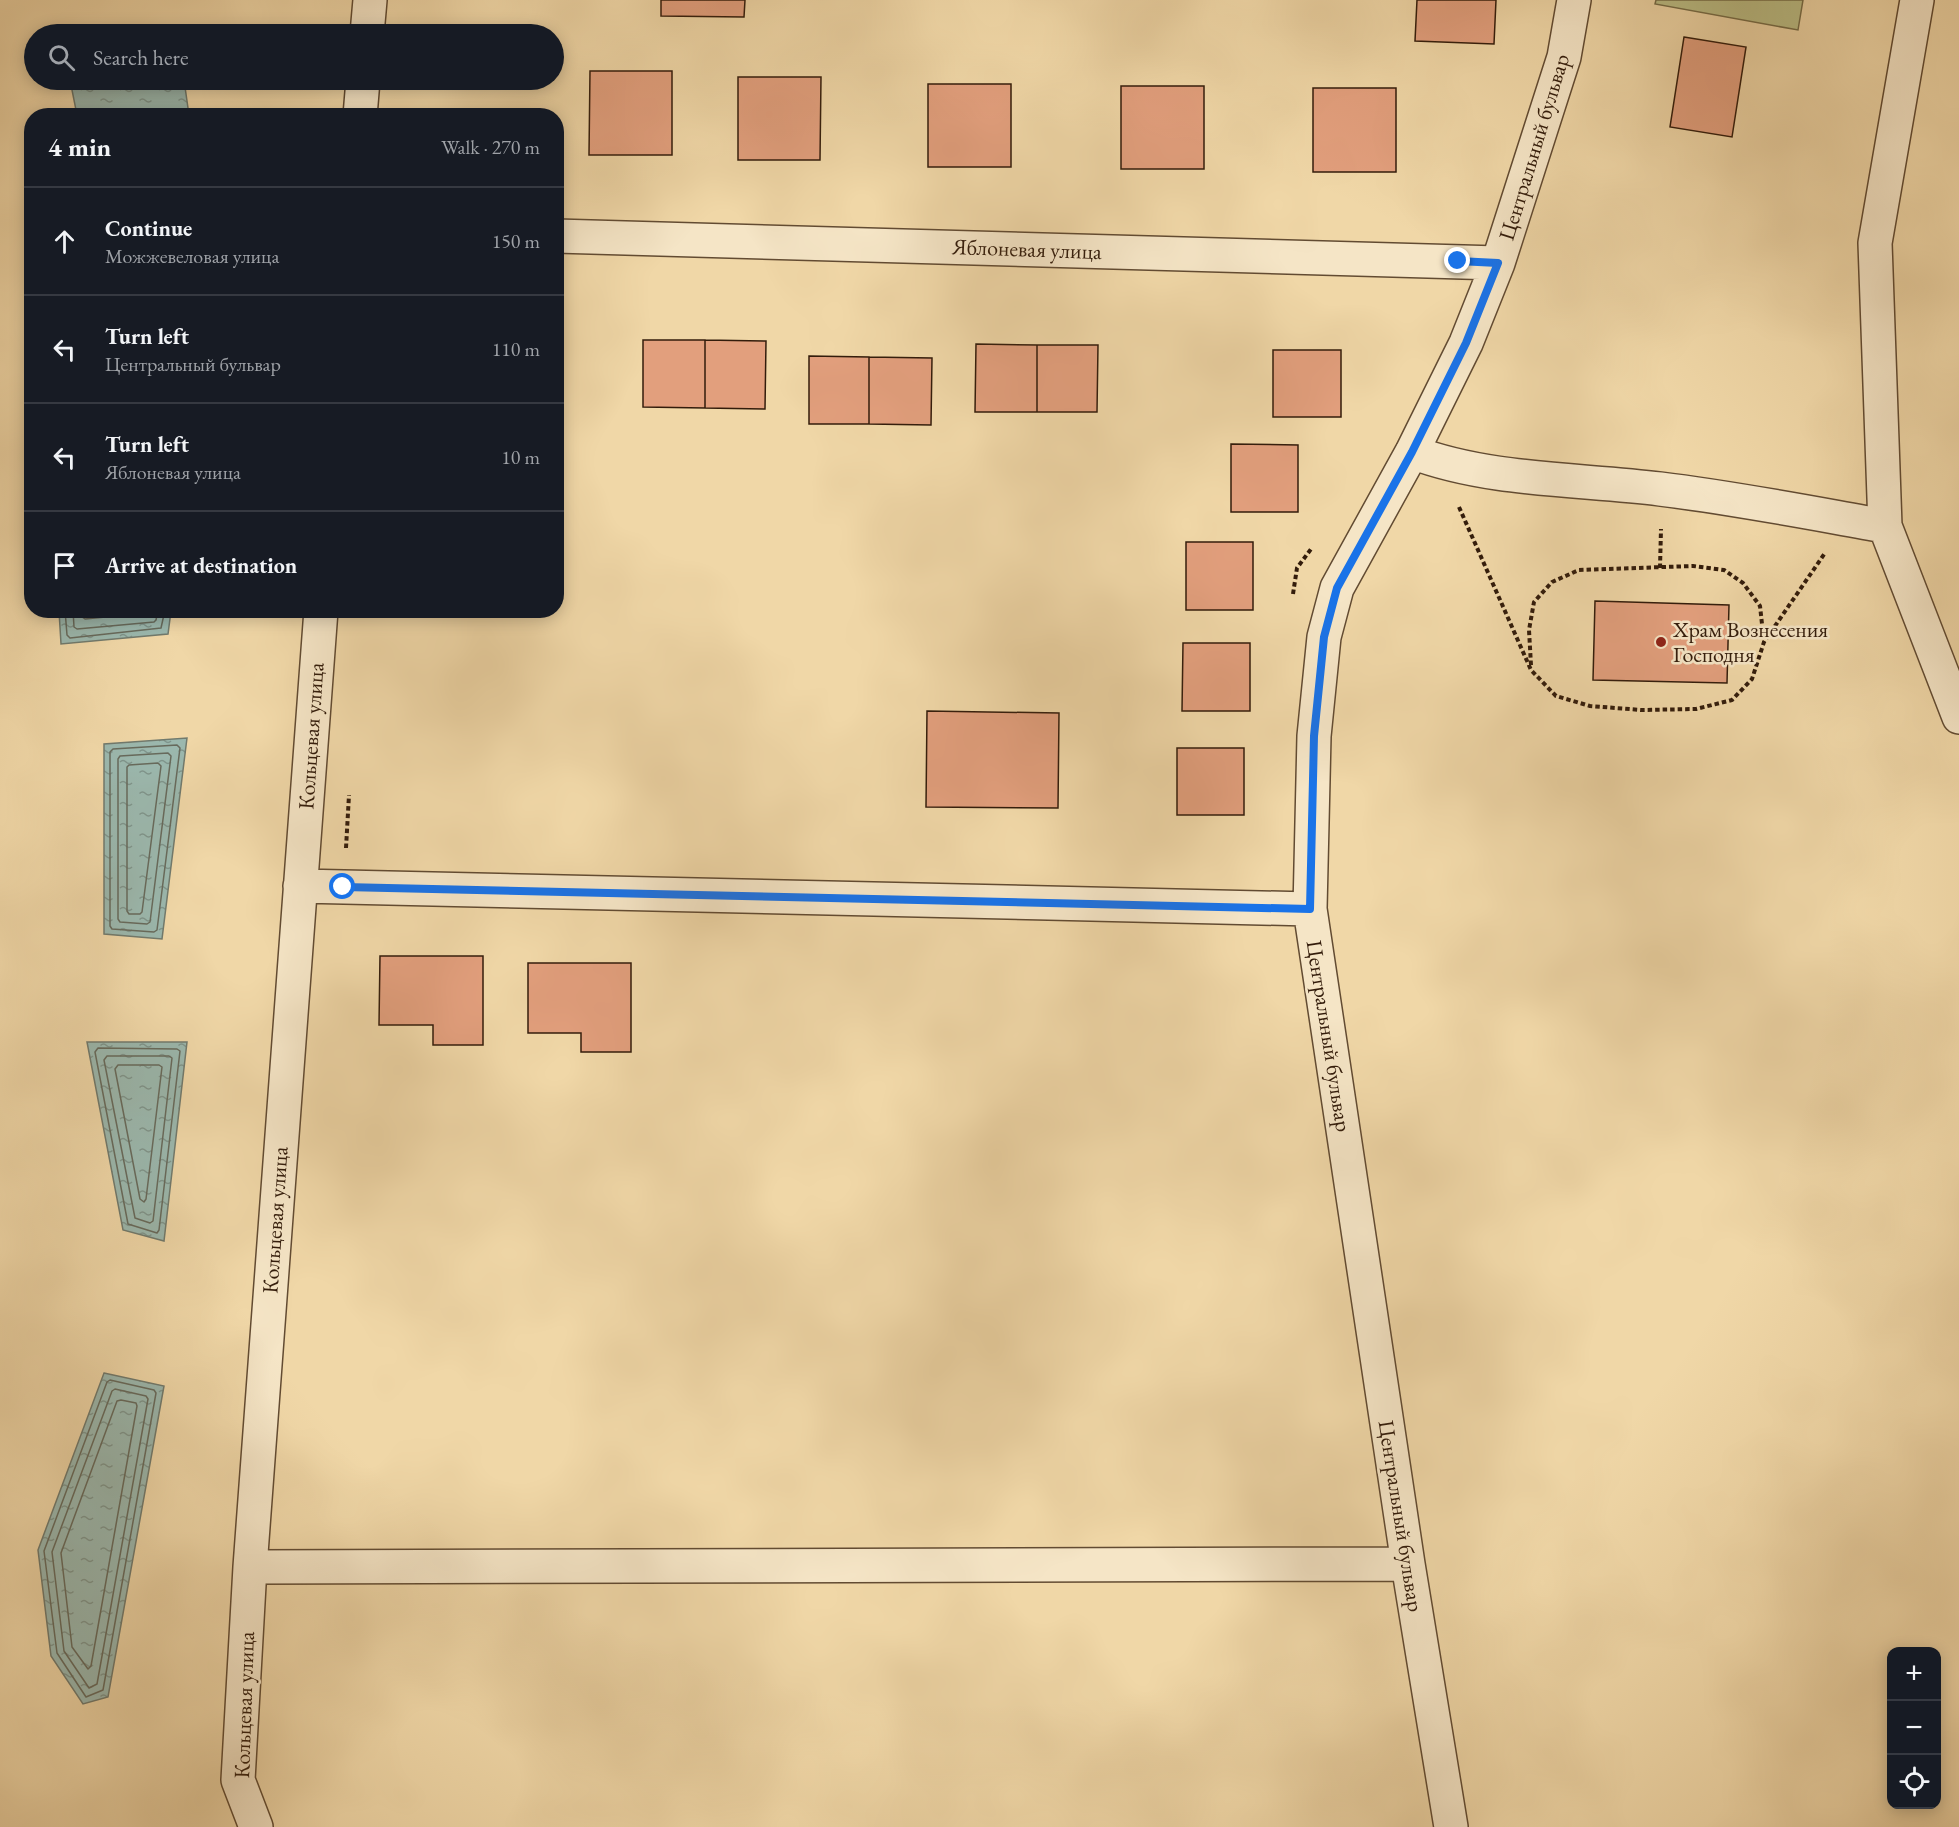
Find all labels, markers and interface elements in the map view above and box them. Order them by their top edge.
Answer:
search box [24,24,564,90]
icon: search [45,41,78,74]
text: Search here [93,43,188,72]
street label: Центральный бульвар [1492,50,1576,244]
text: 4 min [48,130,111,164]
text: Walk · 270 m [441,134,540,160]
text: Continue [105,214,192,243]
icon: ahead [48,225,81,258]
text: 150 m [492,228,540,254]
street label: Яблоневая улица [951,232,1102,266]
text: Можжевеловая улица [105,243,279,269]
route end [1444,247,1470,273]
text: Turn left [105,322,189,351]
icon: left [48,333,81,366]
text: 110 m [492,336,540,362]
text: Центральный бульвар [105,351,281,377]
text: Turn left [105,430,189,459]
icon: left [48,441,81,474]
text: 10 m [501,444,540,470]
text: Яблоневая улица [105,459,241,485]
icon: arrive [48,549,81,582]
text: Arrive at destination [105,551,297,580]
place label: Храм Вознесения Господня [1672,615,1828,669]
marker: Храм Вознесения Господня [1654,635,1668,649]
street label: Кольцевая улица [291,661,331,810]
route start [329,873,355,899]
street label: Центральный бульвар [1300,938,1358,1134]
street label: Кольцевая улица [255,1145,295,1294]
street label: Центральный бульвар [1372,1418,1430,1614]
street label: Кольцевая улица [227,1631,261,1779]
map controls [1887,1647,1941,1809]
button: + [1887,1647,1941,1701]
button: − [1887,1701,1941,1755]
button: locate [1887,1755,1941,1809]

